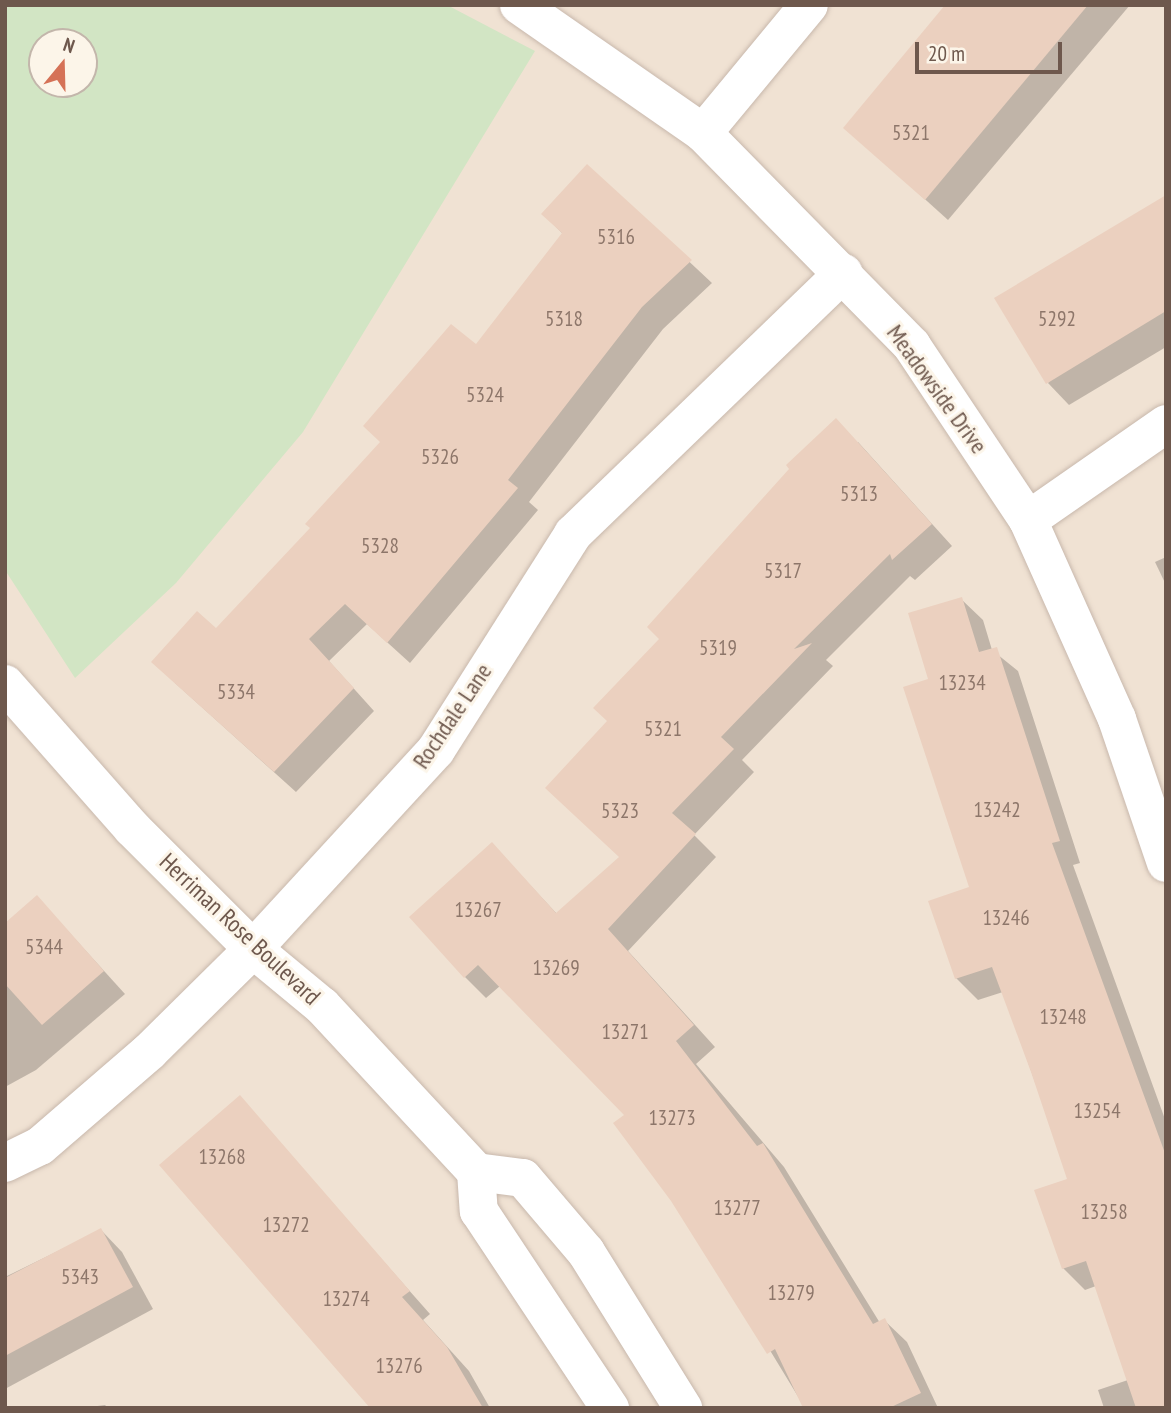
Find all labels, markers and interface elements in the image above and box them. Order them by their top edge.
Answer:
north arrow [28,28,98,98]
scale bar [919,28,1066,72]
text: N [60,32,78,58]
text: 20 m [928,40,965,67]
house number: 5321 [892,120,930,146]
house number: 5316 [597,224,635,250]
house number: 5318 [545,306,583,332]
house number: 5292 [1038,306,1076,332]
street label: Meadowside Drive [881,319,993,459]
house number: 5324 [466,382,504,408]
house number: 5326 [421,444,459,470]
house number: 5313 [840,481,878,507]
house number: 5328 [361,533,399,559]
house number: 5317 [764,558,802,584]
house number: 5319 [699,635,737,661]
street label: Rochdale Lane [406,658,498,774]
house number: 13234 [938,670,986,696]
house number: 5334 [217,679,255,705]
house number: 5321 [644,716,682,742]
house number: 13242 [973,797,1021,823]
house number: 5323 [601,798,639,824]
street label: Herriman Rose Boulevard [154,847,326,1011]
house number: 13267 [454,897,502,923]
house number: 13246 [982,905,1030,931]
house number: 5344 [25,934,63,960]
house number: 13269 [532,955,580,981]
house number: 13248 [1039,1004,1087,1030]
house number: 13271 [601,1019,649,1045]
house number: 13254 [1073,1098,1121,1124]
house number: 13273 [648,1105,696,1131]
house number: 13268 [198,1144,246,1170]
house number: 13277 [713,1195,761,1221]
house number: 13258 [1080,1199,1128,1225]
house number: 13272 [262,1212,310,1238]
house number: 5343 [61,1264,99,1290]
house number: 13279 [767,1280,815,1306]
house number: 13274 [322,1286,370,1312]
house number: 13276 [375,1353,423,1379]

